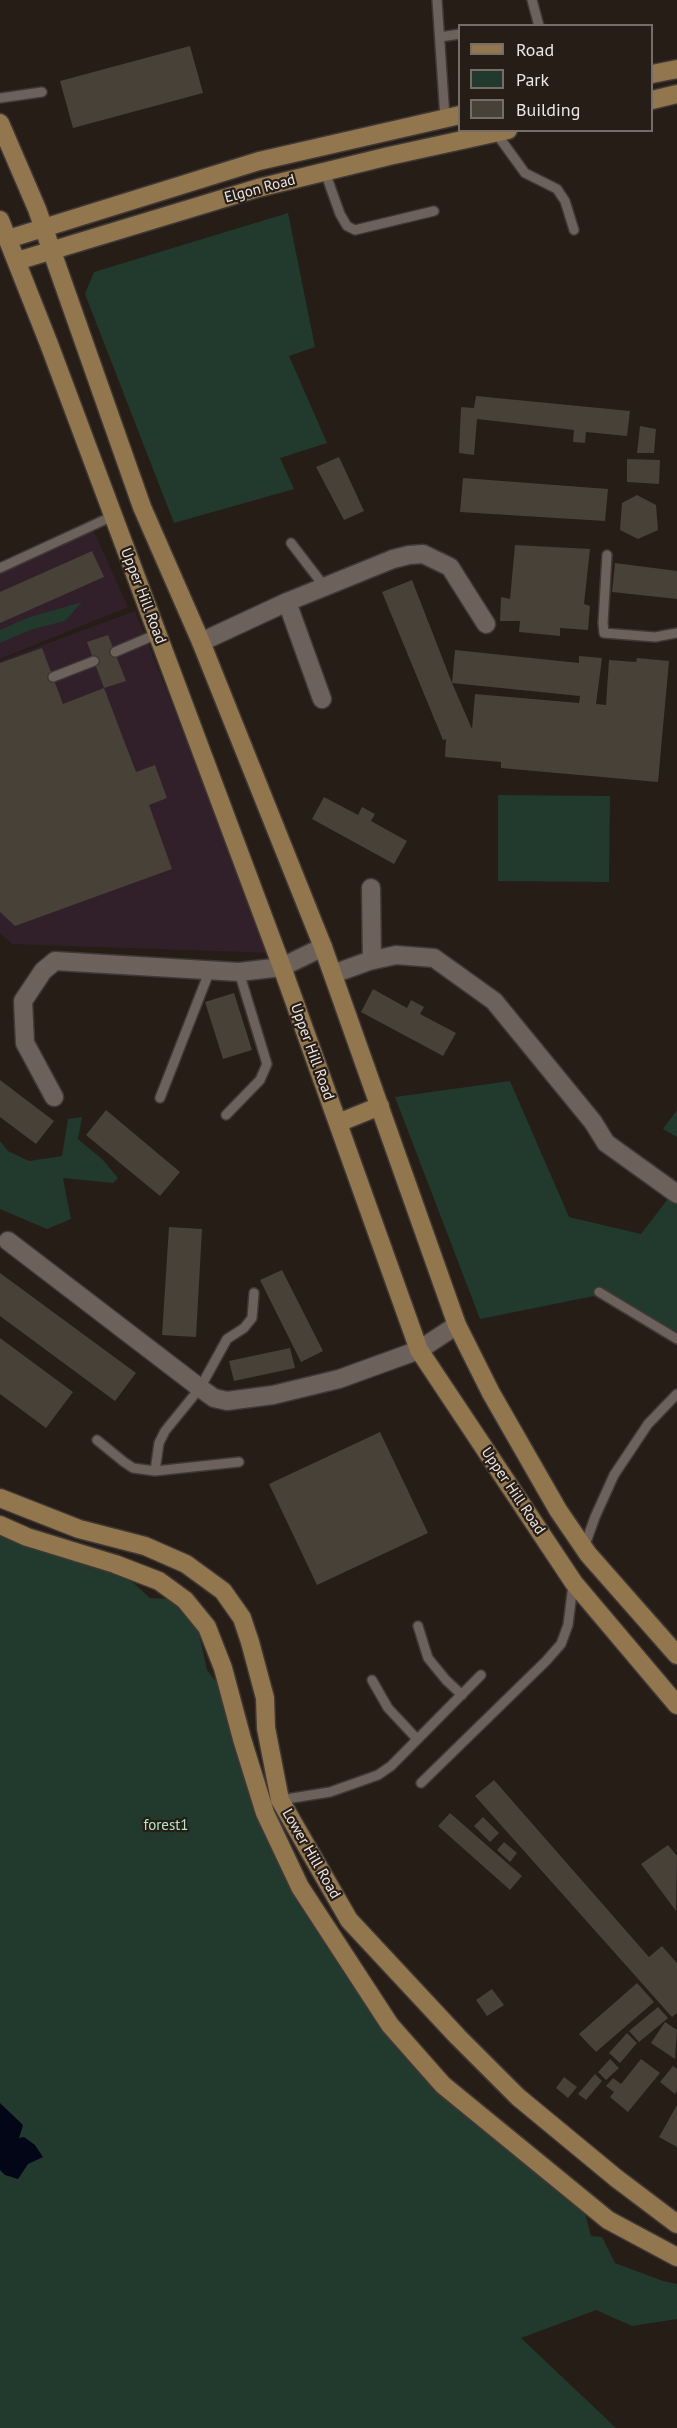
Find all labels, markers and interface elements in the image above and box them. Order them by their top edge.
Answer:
legend [458,24,653,132]
text: Road [516,38,554,61]
text: Park [516,68,549,91]
text: Building [516,98,580,121]
street label: Elgon Road [223,171,297,207]
street label: Upper Hill Road [116,545,170,647]
street label: Upper Hill Road [286,1001,338,1103]
street label: Upper Hill Road [477,1444,549,1538]
street label: Lower Hill Road [278,1806,344,1902]
park label: forest1 [144,1817,188,1835]

